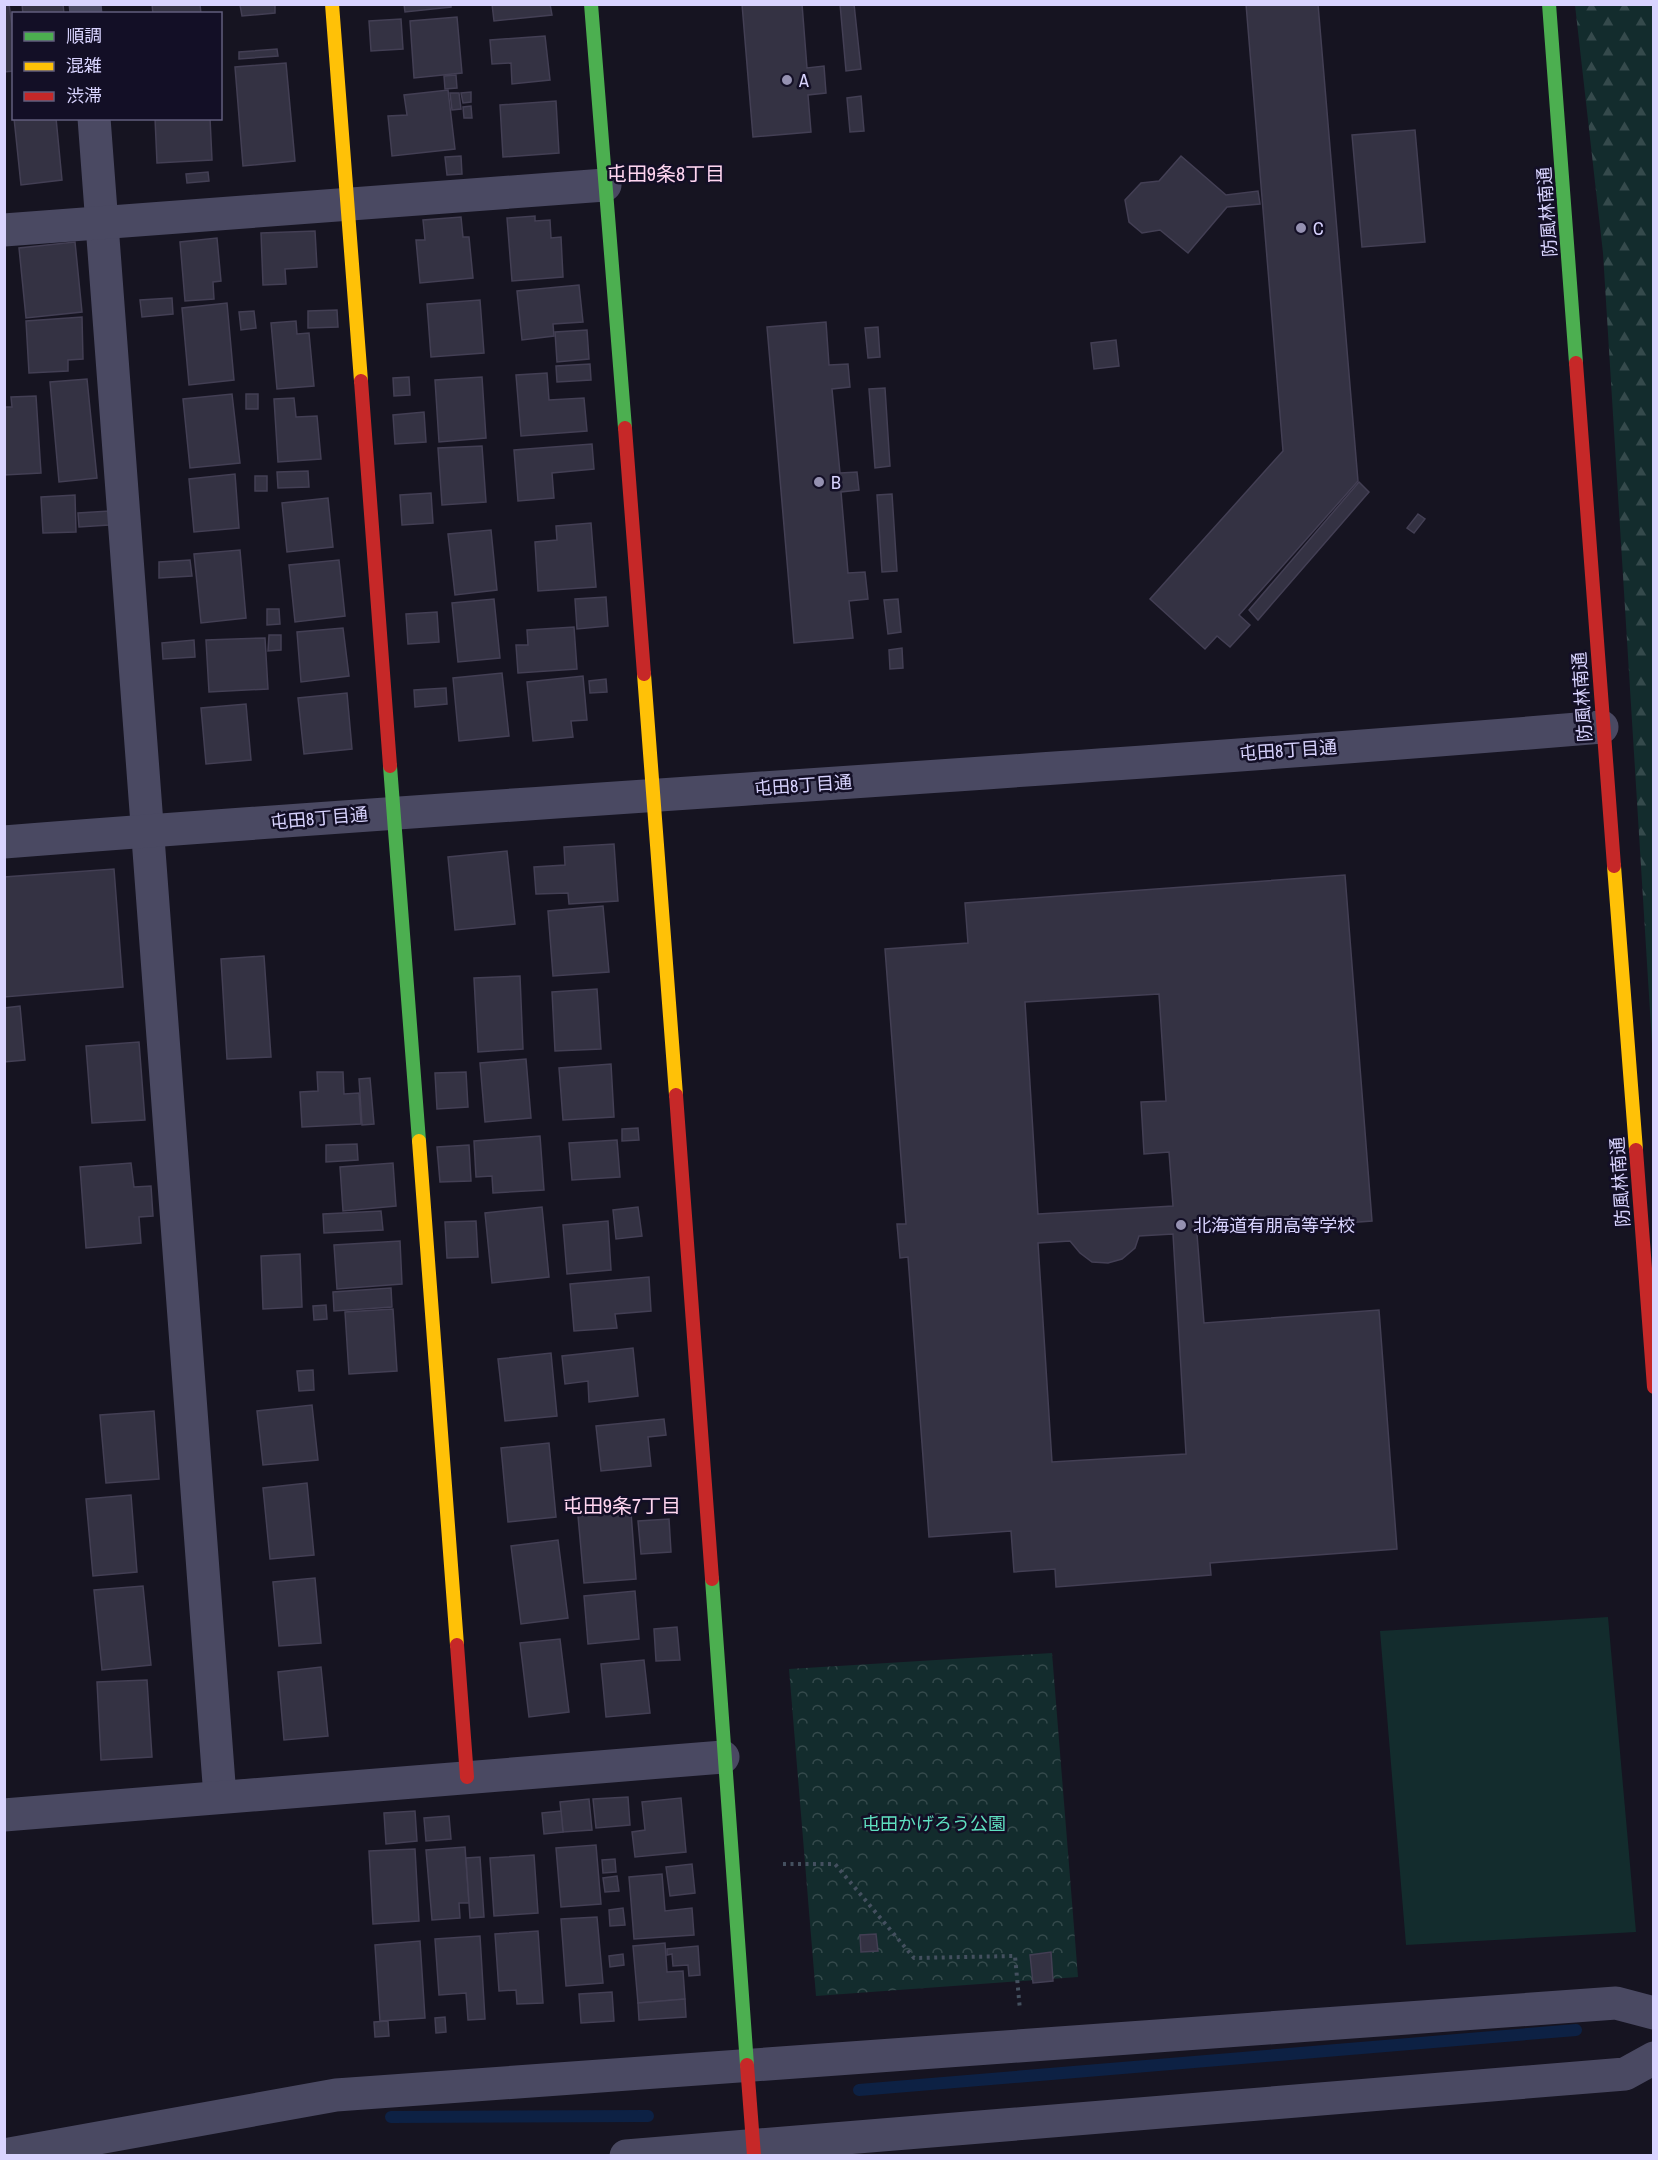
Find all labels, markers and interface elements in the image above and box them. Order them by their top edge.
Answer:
legend [12,12,222,120]
text: 順調 [66,23,102,48]
text: 混雑 [66,53,102,78]
place label: A [798,68,809,93]
marker: A [780,73,794,87]
text: 渋滞 [66,83,102,108]
district label: 屯田9条8丁目 [607,160,725,187]
street label: 防風林南通 [1531,166,1563,258]
place label: C [1313,216,1324,241]
marker: C [1294,221,1308,235]
place label: B [831,470,841,495]
marker: B [812,475,826,489]
street label: 防風林南通 [1566,651,1598,743]
street label: 屯田8丁目通 [1238,734,1338,766]
street label: 屯田8丁目通 [753,769,853,801]
street label: 屯田8丁目通 [269,801,369,835]
street label: 防風林南通 [1604,1136,1636,1228]
place label: 北海道有朋高等学校 [1193,1213,1355,1238]
marker: 北海道有朋高等学校 [1174,1218,1188,1232]
district label: 屯田9条7丁目 [563,1492,681,1519]
park label: 屯田かげろう公園 [862,1811,1006,1836]

